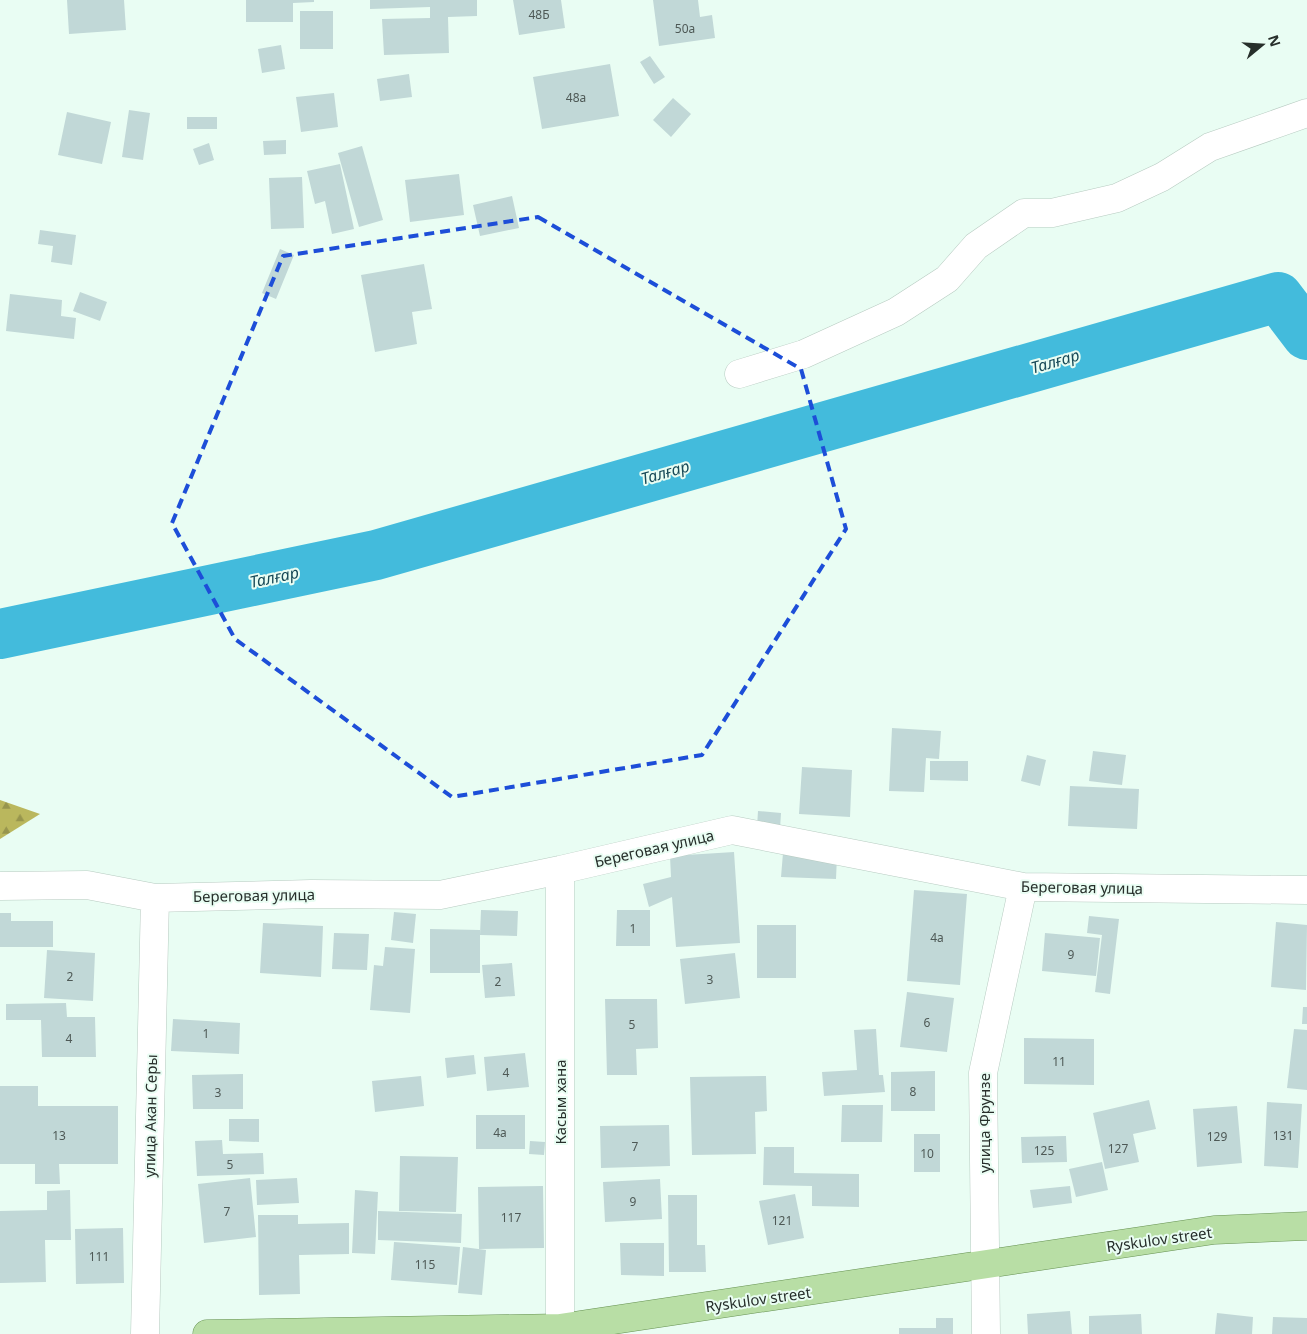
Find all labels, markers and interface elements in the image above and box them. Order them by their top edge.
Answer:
house number: 48Б [528,6,550,23]
house number: 50а [675,20,695,37]
north arrow [1237,20,1287,70]
text: N [1264,32,1286,49]
house number: 48а [566,89,586,106]
water label: Талғар [1028,344,1082,378]
water label: Талғар [638,455,692,489]
water label: Талғар [247,561,301,593]
street label: Береговая улица [592,825,716,871]
street label: Береговая улица [1021,876,1143,898]
street label: Береговая улица [193,884,315,906]
house number: 1 [630,920,636,937]
house number: 4а [930,929,944,946]
house number: 9 [1068,946,1075,963]
house number: 2 [67,968,74,985]
house number: 3 [707,971,714,988]
house number: 2 [495,973,502,990]
house number: 6 [924,1014,931,1031]
house number: 5 [629,1016,636,1033]
house number: 1 [203,1025,209,1042]
house number: 4 [66,1030,73,1047]
house number: 11 [1052,1053,1066,1070]
street label: улица Акан Серы [139,1054,161,1178]
street label: Касым хана [550,1059,570,1145]
house number: 4 [503,1064,510,1081]
street label: улица Фрунзе [974,1073,994,1173]
house number: 8 [910,1083,917,1100]
house number: 3 [215,1084,222,1101]
house number: 4а [493,1124,507,1141]
house number: 13 [52,1127,66,1144]
house number: 131 [1273,1127,1293,1144]
house number: 129 [1207,1128,1227,1145]
house number: 7 [632,1138,639,1155]
house number: 127 [1108,1140,1128,1157]
house number: 125 [1034,1142,1054,1159]
house number: 10 [920,1145,934,1162]
house number: 5 [227,1156,234,1173]
house number: 9 [630,1193,637,1210]
house number: 7 [224,1203,231,1220]
house number: 117 [501,1209,521,1226]
house number: 121 [772,1212,792,1229]
street label: Ryskulov street [1105,1222,1214,1256]
house number: 111 [89,1248,109,1265]
house number: 115 [415,1256,435,1273]
street label: Ryskulov street [704,1282,813,1316]

